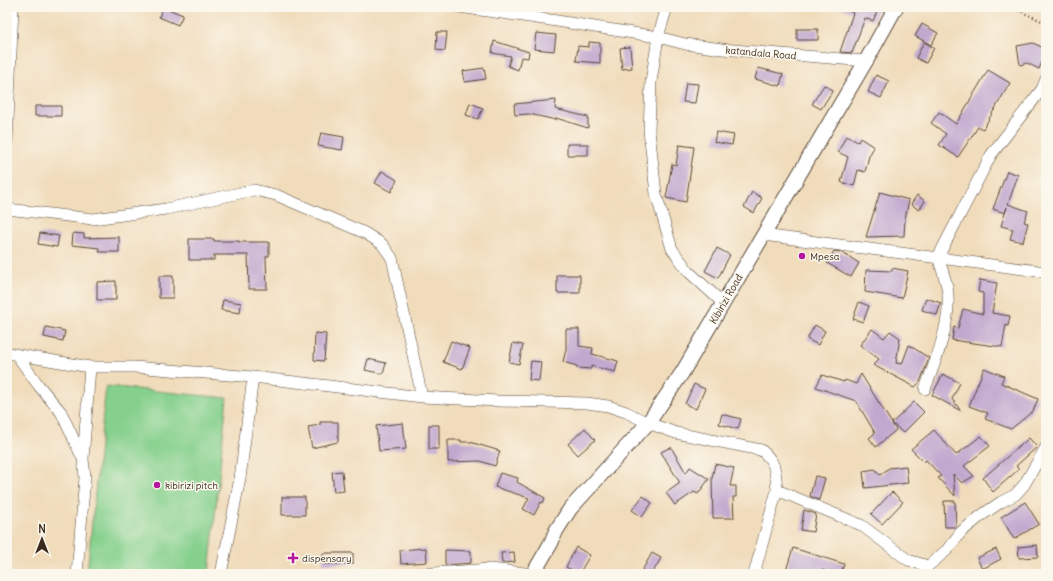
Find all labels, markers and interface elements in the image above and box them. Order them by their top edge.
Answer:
street label: katandala Road [725,43,797,63]
place label: Mpesa [810,250,840,263]
marker: Mpesa [797,251,807,261]
street label: Kibirizi Road [707,272,746,326]
place label: kibirizi pitch [165,479,218,492]
marker: kibirizi pitch [152,480,162,490]
north arrow [22,519,62,559]
text: N [38,522,46,536]
marker: dispensary [287,552,299,564]
place label: dispensary [302,552,352,565]

